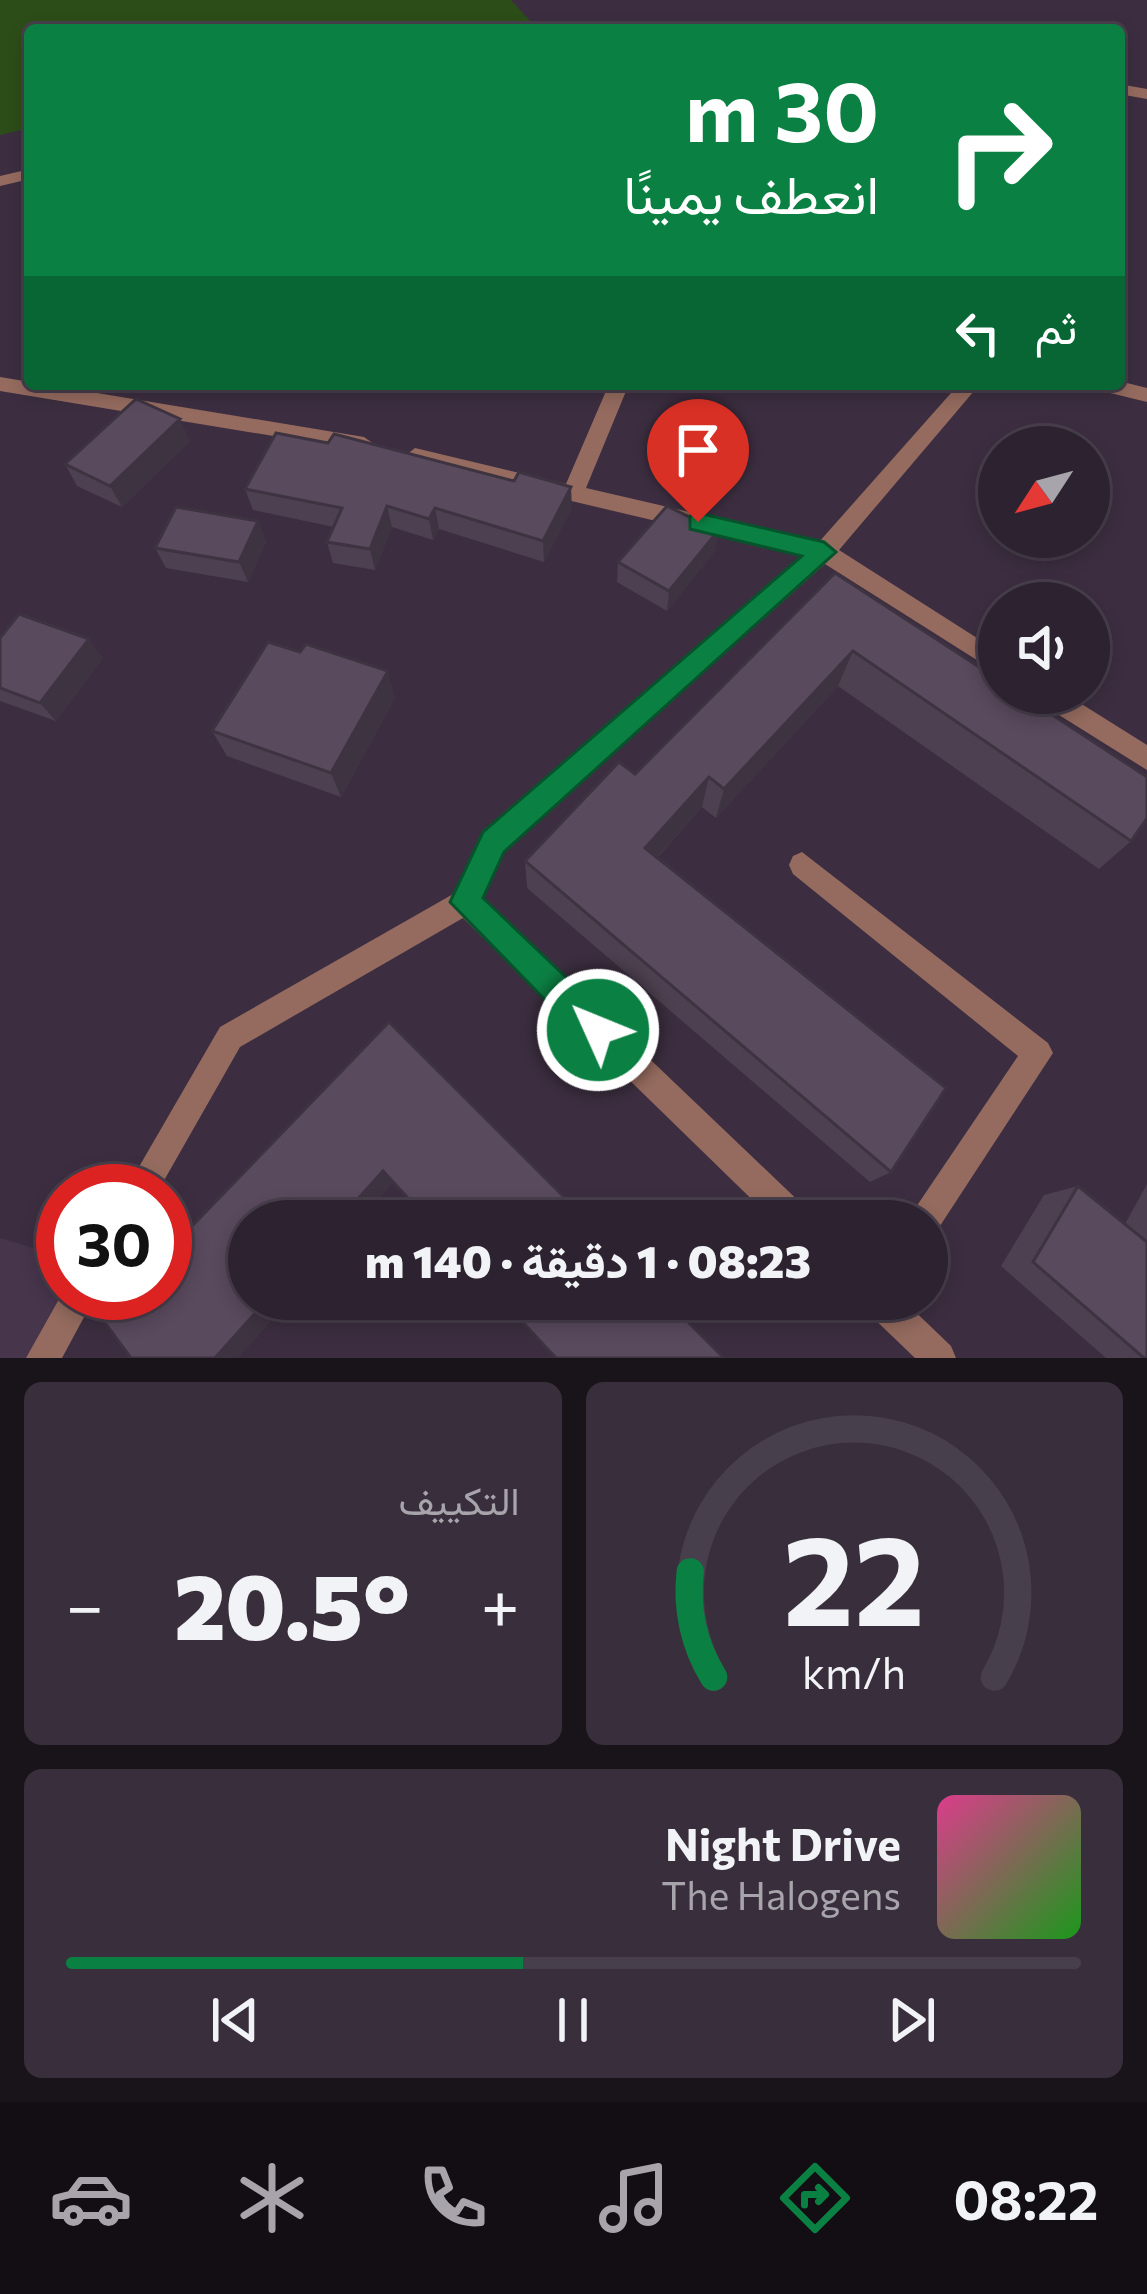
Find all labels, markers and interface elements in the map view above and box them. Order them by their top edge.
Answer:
text: 30 m [685,57,879,159]
icon: right [921,72,1077,228]
text: انعطف يمينًا [624,159,879,225]
text: ثم [1035,298,1077,353]
icon: left [945,300,1011,366]
pin [647,399,749,522]
icon: arrive [665,417,731,483]
north arrow [978,426,1110,558]
map controls [978,426,1110,714]
button: sound [978,582,1110,714]
position arrow [535,967,661,1093]
speed limit sign: 30 [36,1164,192,1320]
text: 08:23 · 1 دقيقة · 140 m [365,1232,811,1287]
text: التكييف [399,1475,520,1523]
text: 22 [783,1499,925,1652]
text: 20.5° [174,1548,410,1659]
text: − [66,1563,104,1644]
text: + [481,1563,519,1644]
text: km/h [802,1644,906,1697]
text: Night Drive [665,1815,901,1870]
text: The Halogens [661,1870,901,1918]
icon: previous [202,1987,268,2053]
icon: pause [540,1987,606,2053]
icon: next [879,1987,945,2053]
icon: car [49,2156,133,2240]
icon: climate [230,2156,314,2240]
icon: phone [411,2156,495,2240]
icon: music [592,2156,676,2240]
icon: directions [773,2156,857,2240]
text: 08:22 [953,2165,1099,2231]

